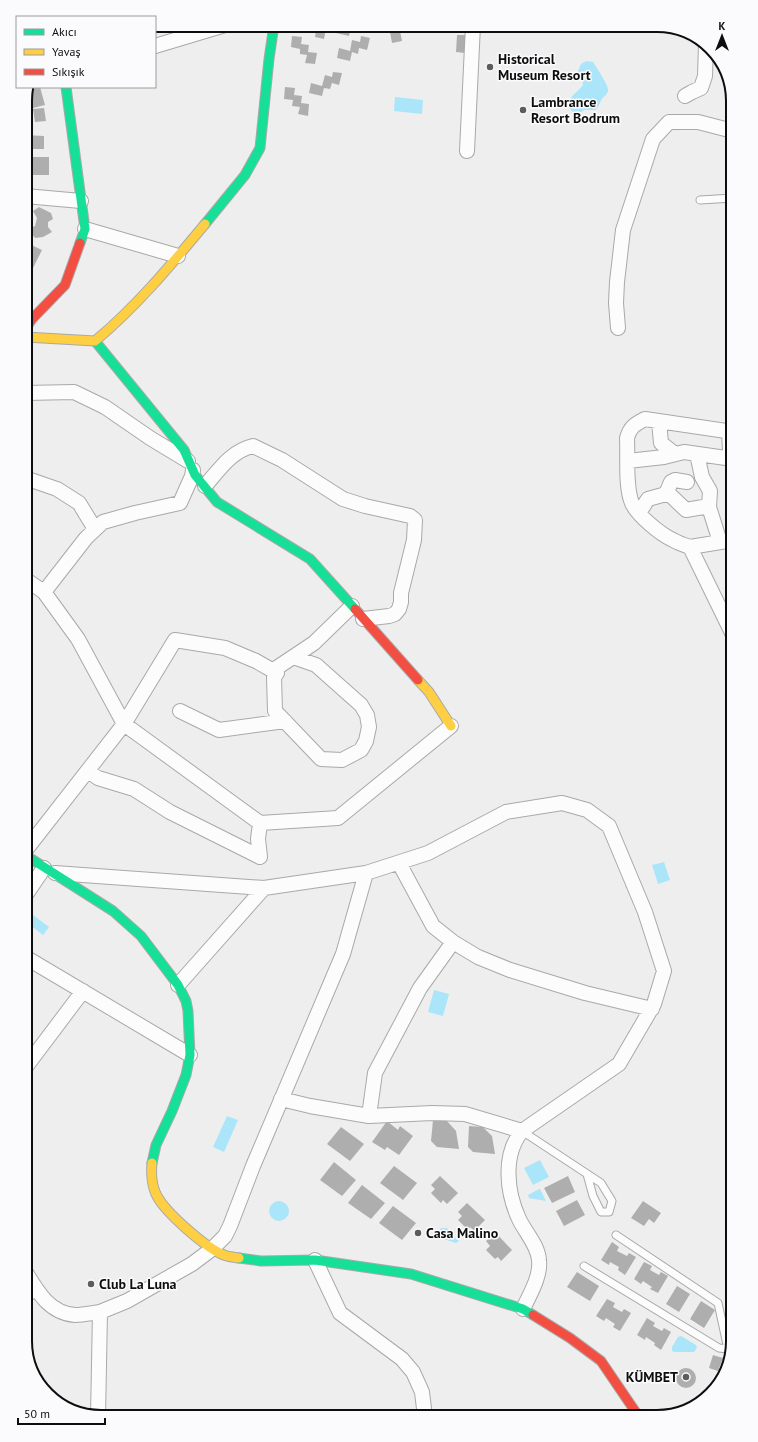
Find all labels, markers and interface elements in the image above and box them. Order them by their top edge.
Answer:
legend [16,16,156,88]
north arrow [702,16,742,56]
text: K [719,19,726,33]
text: Akıcı [52,24,77,39]
text: Yavaş [52,44,81,59]
place label: Historical Museum Resort [498,50,591,84]
marker: Historical Museum Resort [485,62,495,72]
text: Sıkışık [52,64,85,79]
place label: Lambrance Resort Bodrum [531,93,620,127]
marker: Lambrance Resort Bodrum [518,105,528,115]
place label: Casa Malino [426,1224,499,1242]
marker: Casa Malino [413,1228,423,1238]
place label: Club La Luna [99,1275,177,1293]
marker: Club La Luna [86,1279,96,1289]
place label: KÜMBET [626,1368,678,1386]
marker: KÜMBET [681,1372,691,1382]
scale bar [18,1400,105,1426]
text: 50 m [24,1406,50,1421]

